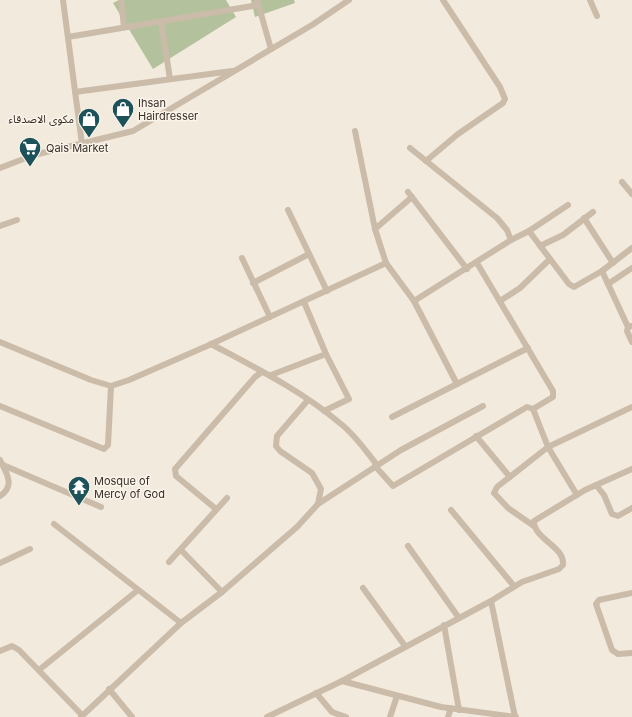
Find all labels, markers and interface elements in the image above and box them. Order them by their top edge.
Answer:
shop icon: Ihsan Hairdresser [110,96,136,129]
place label: Ihsan Hairdresser [138,96,198,123]
shop icon: مكوى الاصدقاء [76,106,102,139]
place label: مكوى الاصدقاء [9,112,74,126]
supermarket icon: Qais Market [17,135,43,168]
place label: Qais Market [46,141,109,155]
temple icon: Mosque of Mercy of God [66,474,92,507]
place label: Mosque of Mercy of God [94,474,165,501]

